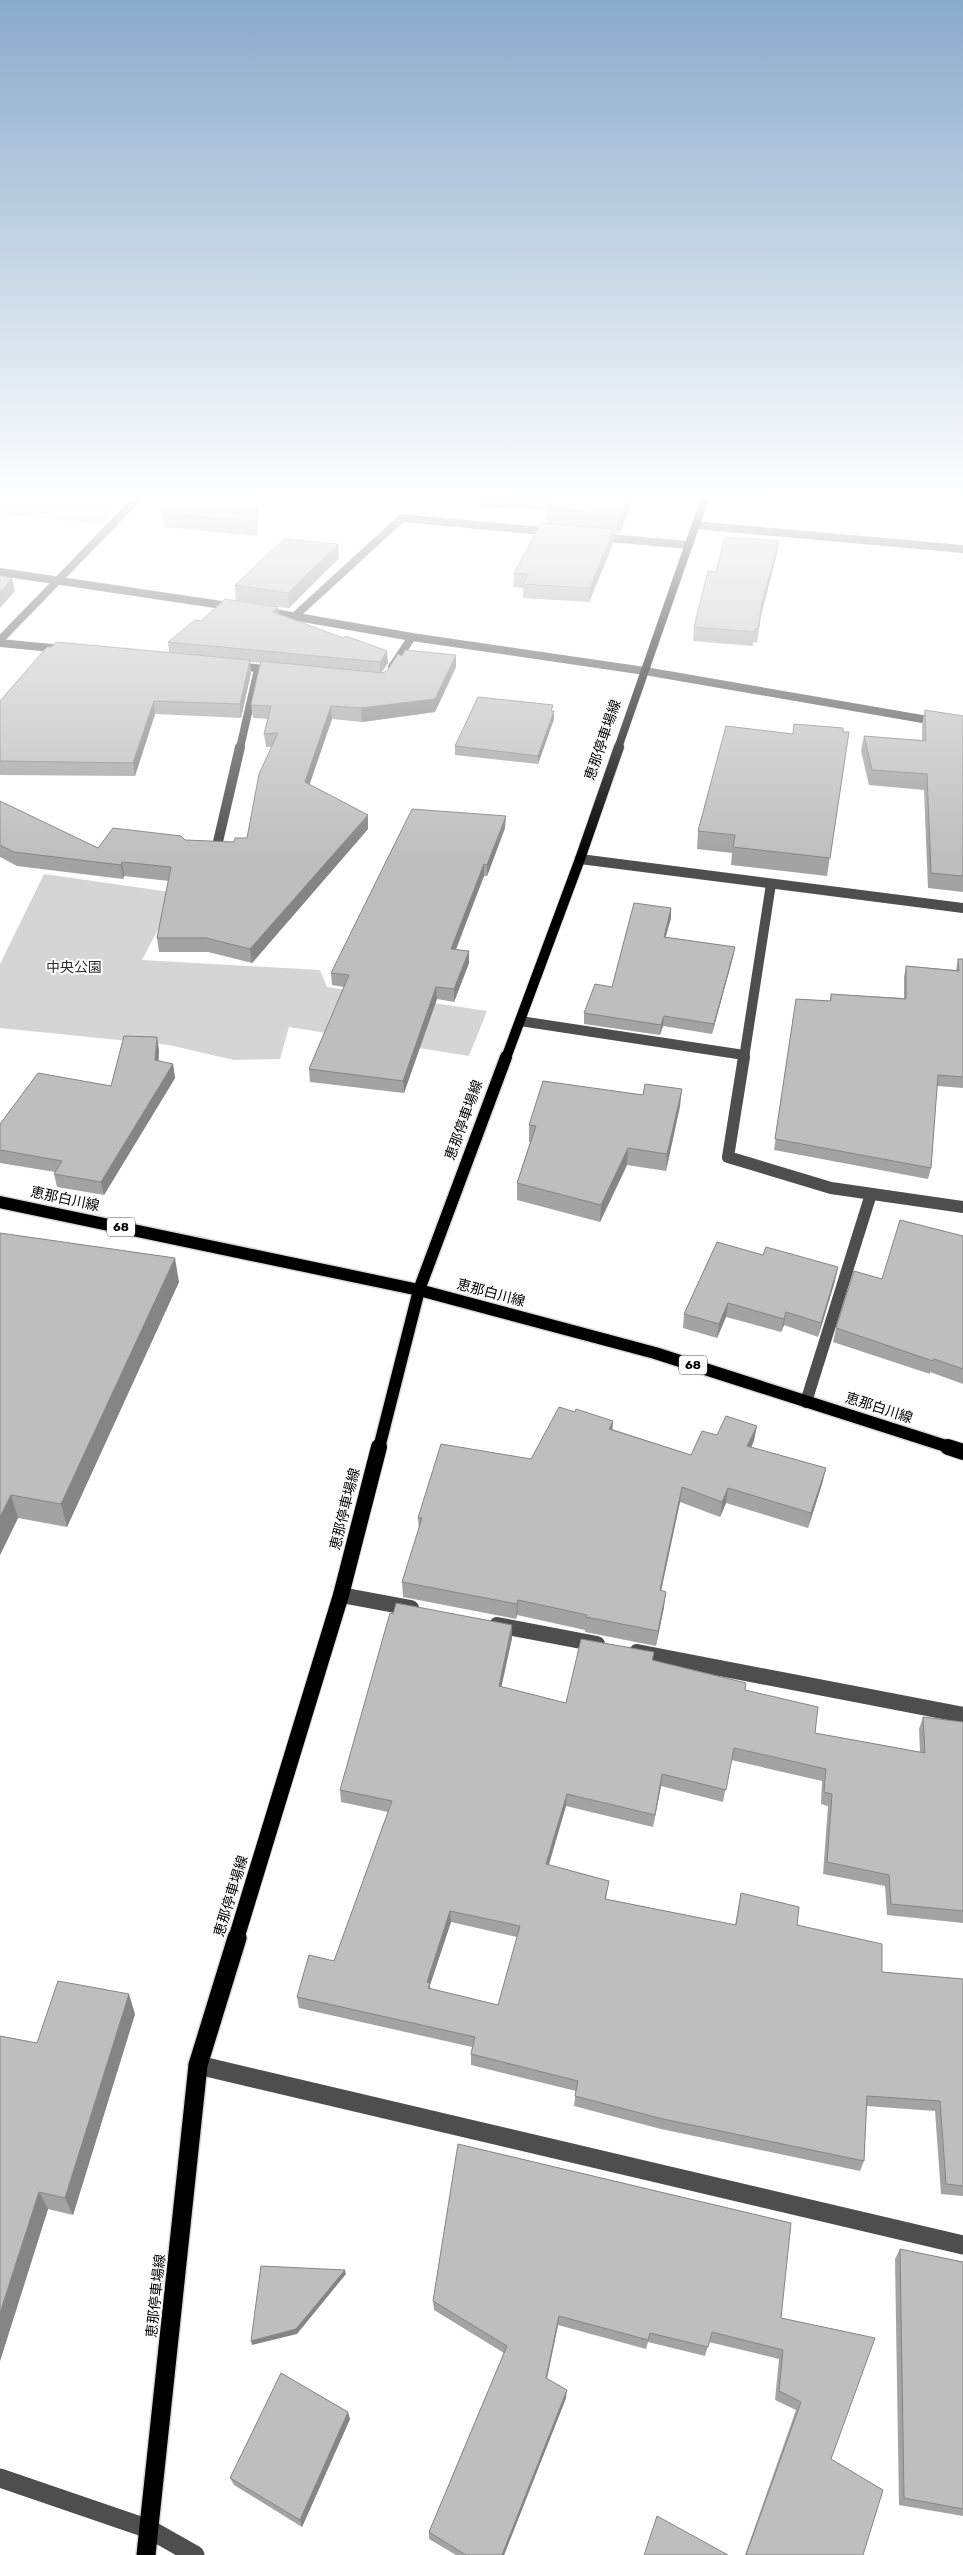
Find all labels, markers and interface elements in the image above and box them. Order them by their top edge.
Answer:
street label: 恵那停車場線 [581,698,625,782]
park label: 中央公園 [46,959,102,976]
street label: 恵那停車場線 [442,1078,486,1162]
street label: 恵那白川線 [29,1183,101,1215]
road number: 68 [107,1218,135,1236]
street label: 恵那白川線 [455,1276,527,1310]
road number: 68 [679,1356,707,1374]
street label: 恵那白川線 [843,1389,915,1427]
street label: 恵那停車場線 [327,1466,363,1552]
street label: 恵那停車場線 [211,1853,251,1939]
street label: 恵那停車場線 [143,2253,169,2339]

